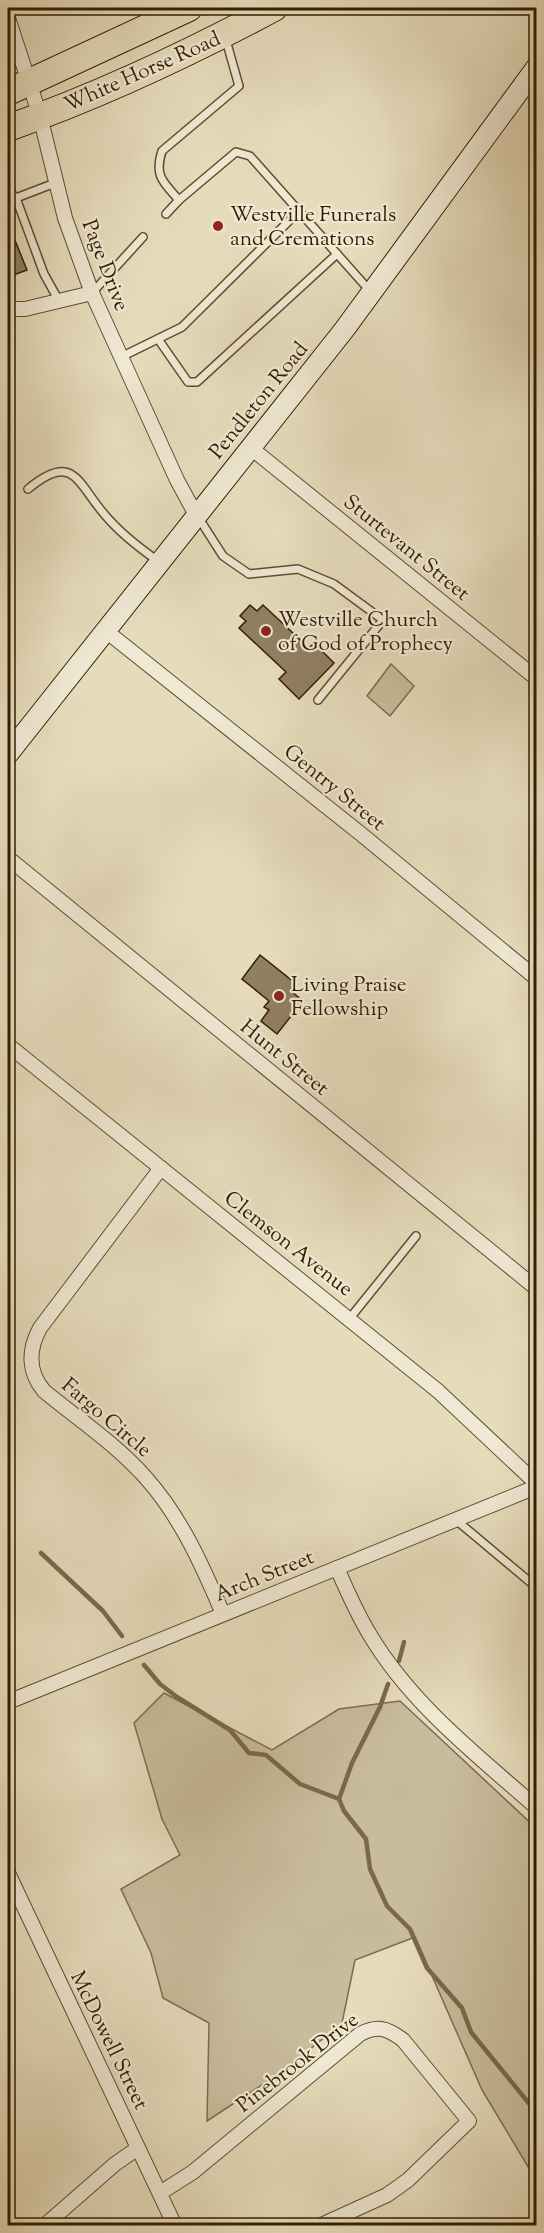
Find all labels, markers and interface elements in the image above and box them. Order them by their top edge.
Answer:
street label: White Horse Road [60,25,226,121]
place label: Westville Funerals and Cremations [230,201,396,255]
street label: Page Drive [73,216,135,316]
marker: Westville Funerals and Cremations [211,219,225,233]
street label: Pendleton Road [203,336,316,466]
street label: Sturtevant Street [336,488,475,609]
place label: Westville Church of God of Prophecy [278,606,453,660]
marker: Westville Church of God of Prophecy [259,624,273,638]
street label: Gentry Street [276,738,391,839]
place label: Living Praise Fellowship [291,971,407,1025]
marker: Living Praise Fellowship [272,989,286,1003]
street label: Hunt Street [233,1013,335,1104]
street label: Clemson Avenue [217,1185,359,1305]
street label: Fargo Circle [54,1372,157,1465]
street label: Arch Street [210,1543,319,1610]
street label: McDowell Street [62,1966,155,2115]
street label: Pinebrook Drive [231,2006,366,2121]

